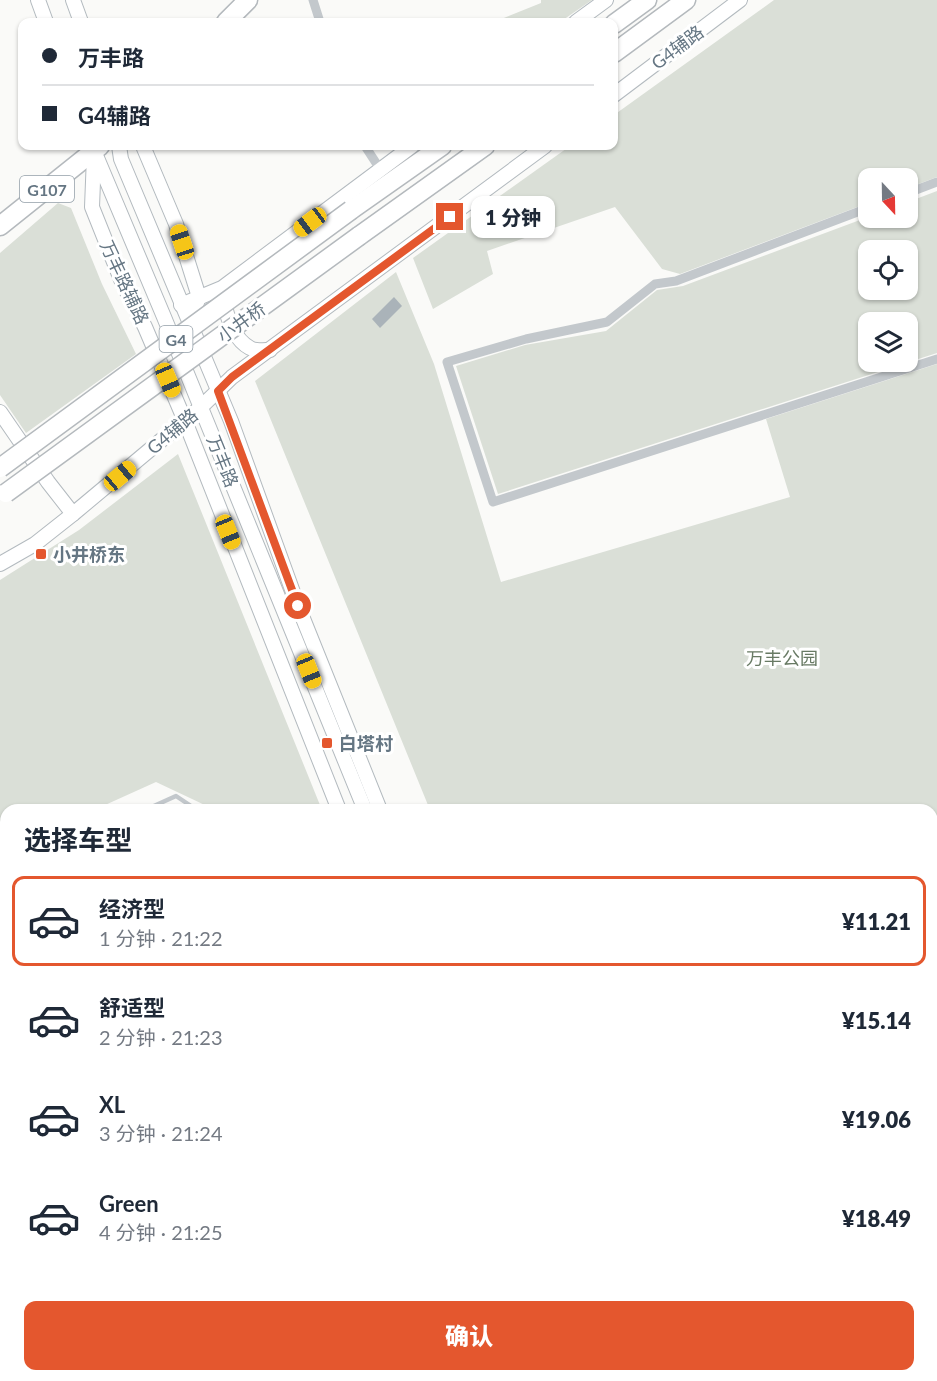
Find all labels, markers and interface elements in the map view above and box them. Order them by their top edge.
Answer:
street label: G4辅路 [647,20,707,74]
text: 万丰路 [78,44,144,71]
text: G4辅路 [78,102,151,129]
north arrow [858,168,918,228]
map controls [858,168,918,372]
road number: G107 [20,176,74,202]
callout: 1 分钟 [471,196,555,238]
route end [436,203,463,230]
car [290,204,330,240]
text: 1 分钟 [485,205,541,229]
car [168,222,196,262]
street label: 万丰路辅路 [96,237,154,327]
button: locate [858,240,918,300]
street label: 小井桥 [213,297,269,347]
button: layers [858,312,918,372]
road number: G4 [160,326,192,352]
car [153,360,183,400]
street label: G4辅路 [142,403,202,459]
street label: 万丰路 [203,432,243,490]
car [100,458,140,494]
car [213,512,243,552]
place label: 小井桥东 [53,543,125,565]
marker: 小井桥东 [34,547,48,561]
route start [284,592,311,619]
park label: 万丰公园 [746,647,818,669]
car [294,651,324,691]
place label: 白塔村 [339,732,393,754]
marker: 白塔村 [320,736,334,750]
text: 选择车型 [24,823,132,856]
icon: car [27,894,81,948]
text: 经济型 [99,895,165,922]
text: ¥11.21 [842,908,911,935]
text: 1 分钟 · 21:22 [99,926,223,950]
icon: car [27,993,81,1047]
text: 舒适型 [99,994,165,1021]
text: ¥15.14 [842,1007,911,1034]
text: 2 分钟 · 21:23 [99,1025,223,1049]
text: XL [99,1091,125,1118]
icon: car [27,1092,81,1146]
text: ¥19.06 [842,1106,911,1133]
text: 3 分钟 · 21:24 [99,1121,223,1145]
text: Green [99,1190,159,1217]
icon: car [27,1191,81,1245]
text: ¥18.49 [842,1205,911,1232]
text: 4 分钟 · 21:25 [99,1220,223,1244]
button: 确认 [24,1301,914,1370]

